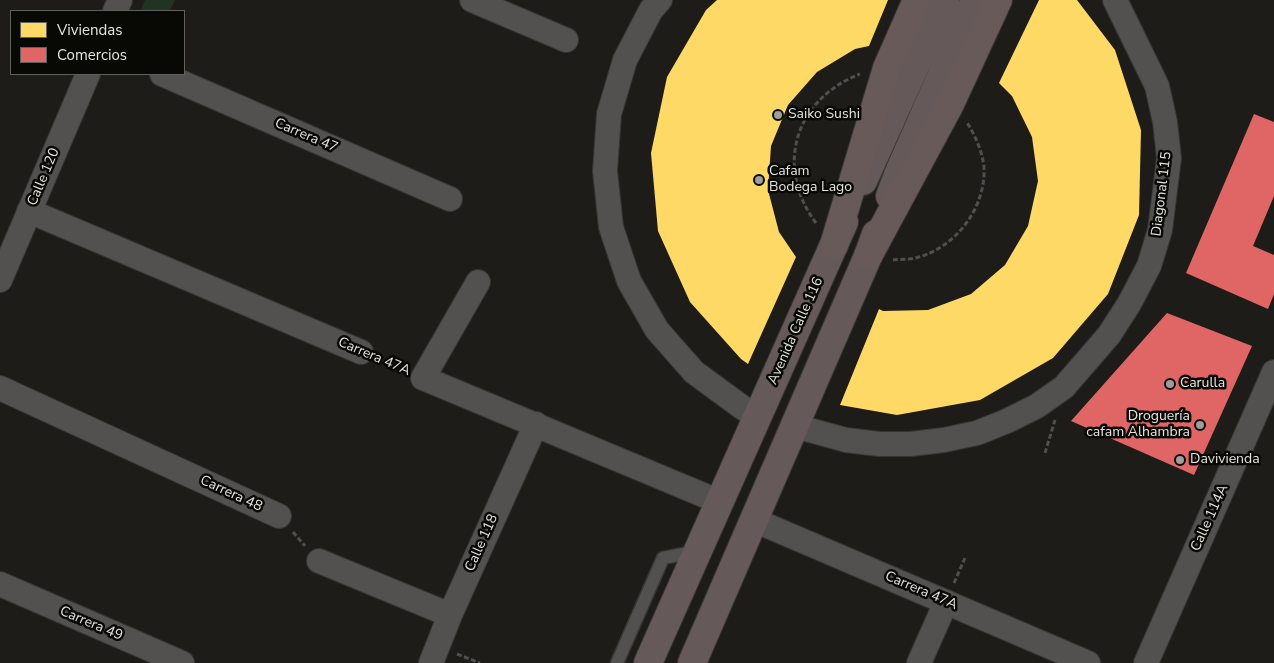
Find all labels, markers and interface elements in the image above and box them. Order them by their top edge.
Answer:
legend [10,10,185,75]
text: Viviendas [57,20,122,40]
text: Comercios [57,45,127,65]
place label: Saiko Sushi [788,107,860,123]
marker: Saiko Sushi [772,109,784,121]
street label: Carrera 47 [272,115,340,157]
street label: Calle 120 [24,146,64,208]
street label: Diagonal 115 [1148,151,1176,237]
place label: Cafam Bodega Lago [769,164,852,196]
marker: Cafam Bodega Lago [753,174,765,186]
street label: Avenida Calle 116 [765,275,827,387]
street label: Carrera 47A [335,334,413,380]
place label: Carulla [1180,376,1225,392]
marker: Carulla [1164,378,1176,390]
place label: Droguería cafam Alhambra [1086,409,1190,442]
marker: Droguería cafam Alhambra [1194,419,1206,431]
place label: Davivienda [1190,452,1260,468]
marker: Davivienda [1174,454,1186,466]
street label: Carrera 48 [197,472,265,516]
street label: Calle 114A [1188,482,1232,554]
street label: Calle 118 [462,512,502,574]
street label: Carrera 47A [882,568,960,614]
street label: Carrera 49 [57,603,125,645]

